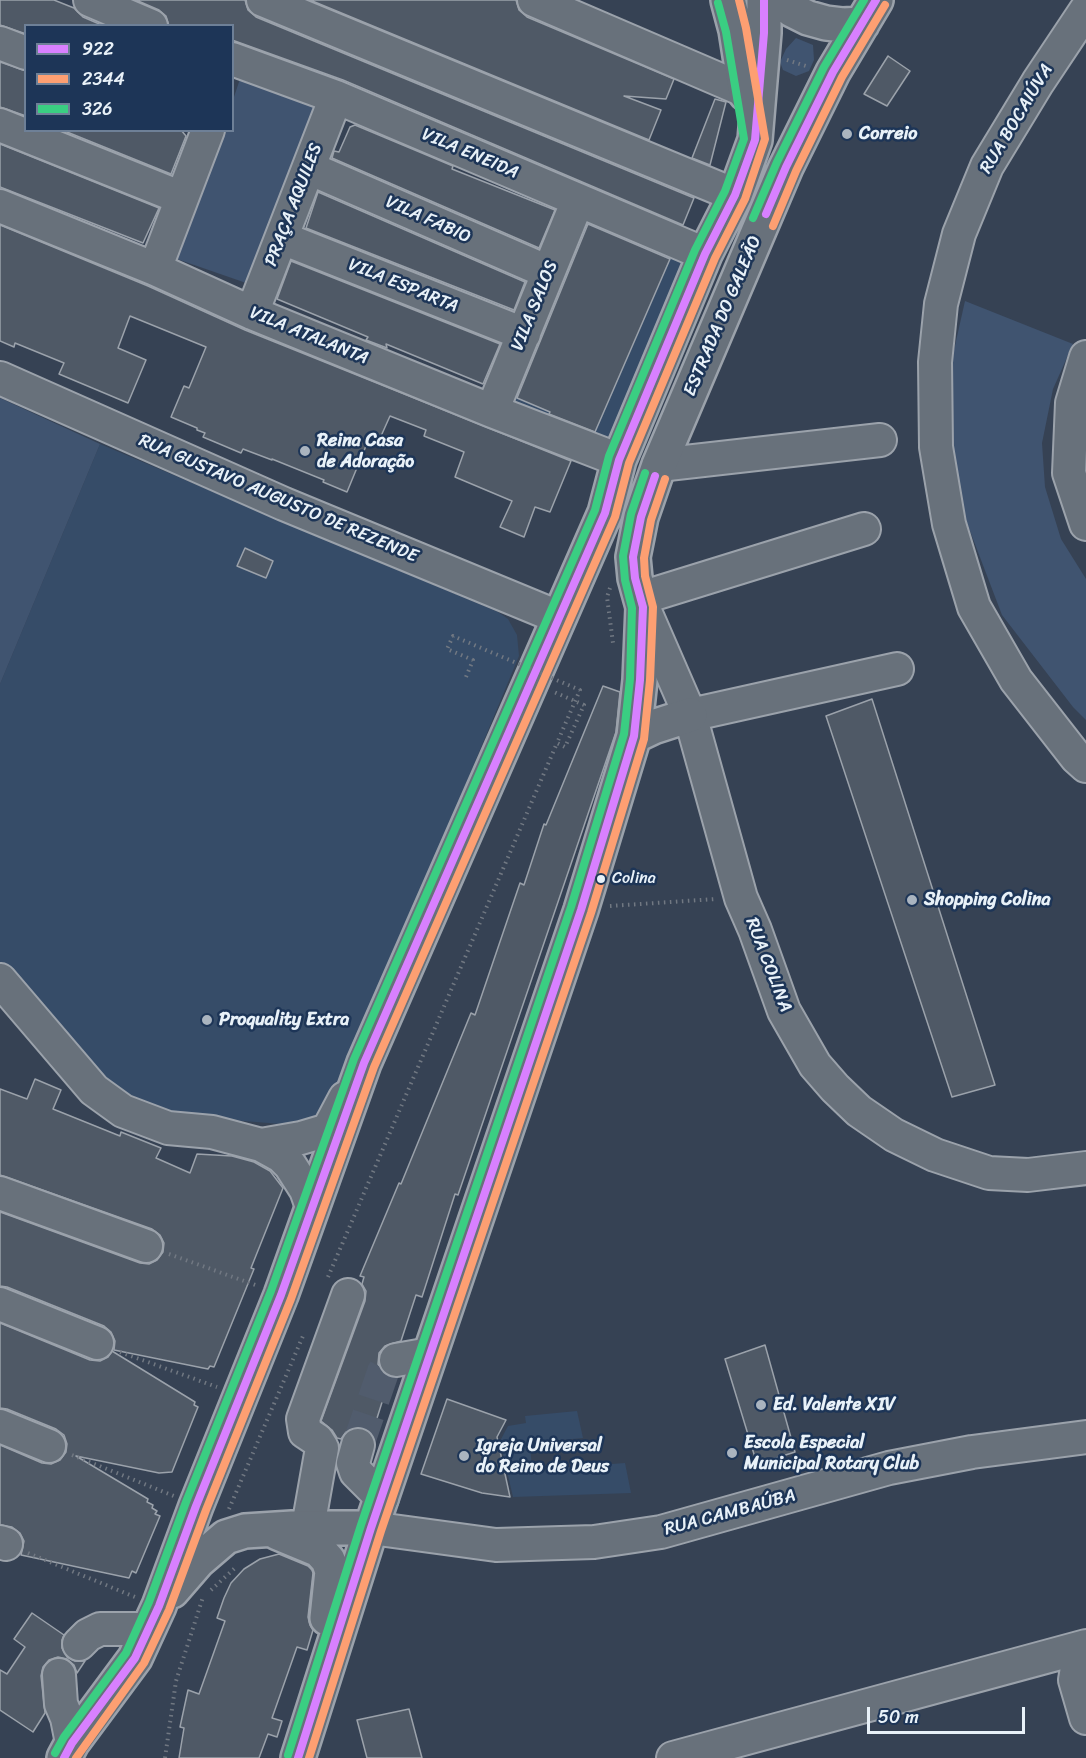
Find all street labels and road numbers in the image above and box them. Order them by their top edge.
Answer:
street label: RUA BOCAIÚVA [976,60,1058,178]
street label: VILA ENEIDA [418,124,522,184]
street label: PRAÇA AQUILES [261,140,327,270]
street label: VILA FABIO [382,192,474,248]
street label: ESTRADA DO GALEÃO [679,232,767,400]
street label: VILA ESPARTA [345,254,461,318]
street label: VILA SALOS [507,258,563,354]
street label: VILA ATALANTA [246,302,372,370]
street label: RUA GUSTAVO AUGUSTO DE REZENDE [135,430,421,568]
street label: RUA COLINA [740,915,796,1015]
street label: RUA CAMBAÚBA [662,1485,798,1541]

